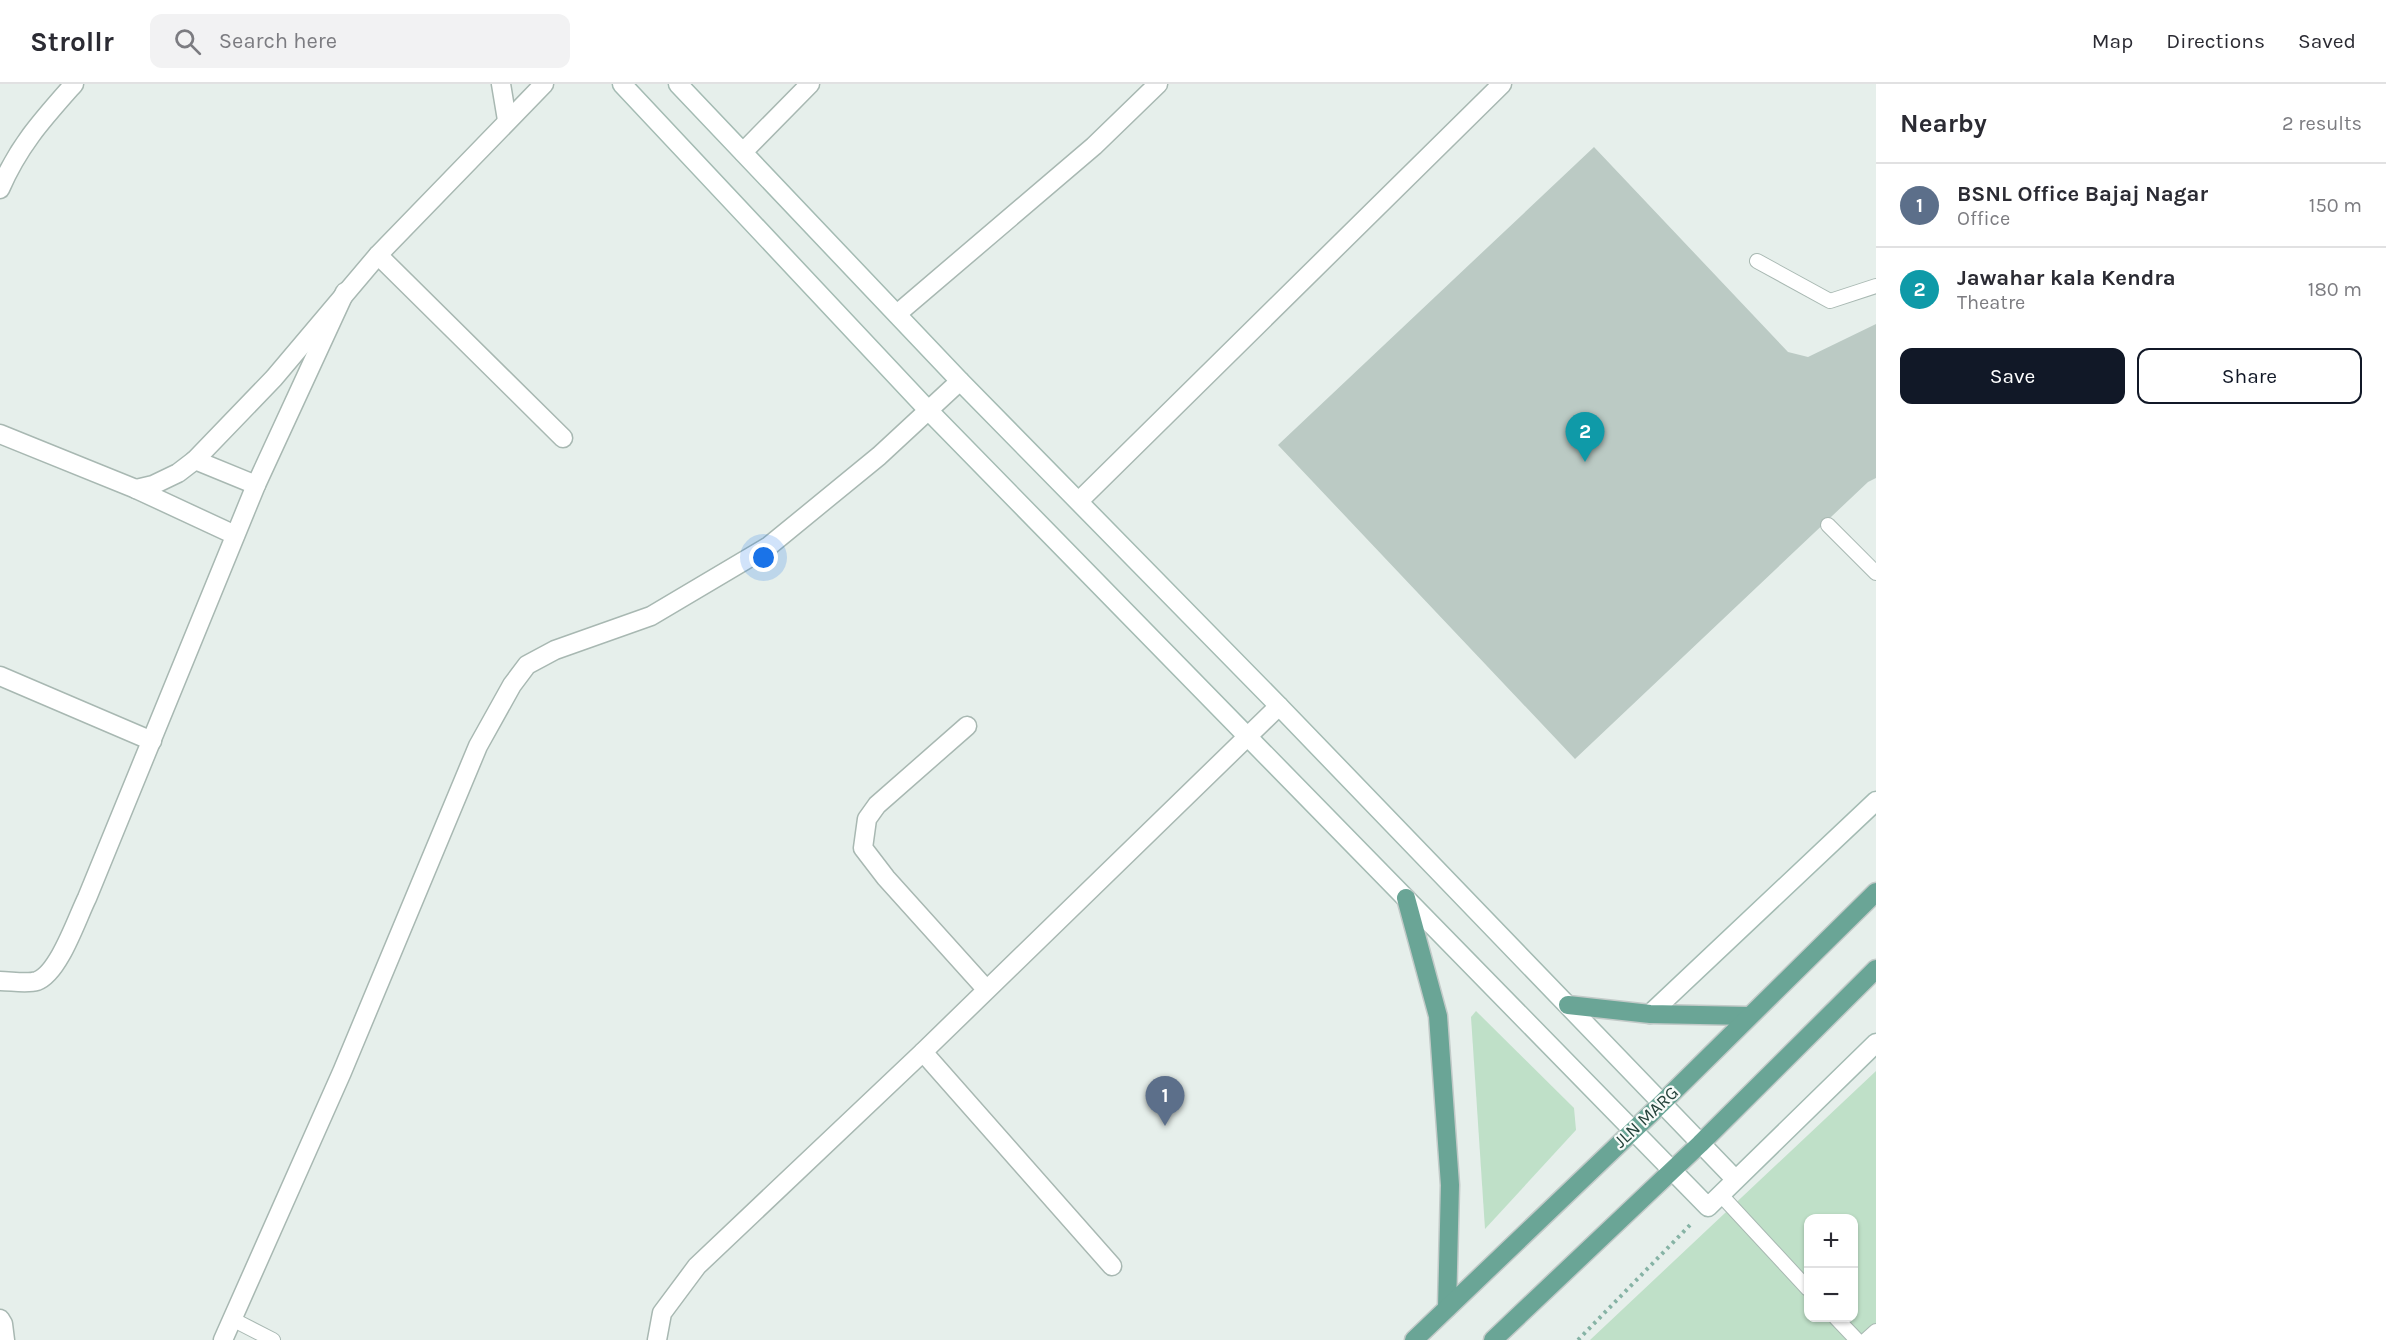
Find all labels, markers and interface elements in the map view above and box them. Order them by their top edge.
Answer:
search box [150,14,570,68]
text: Strollr [30,25,114,58]
icon: search [171,25,204,58]
text: Search here [219,28,337,54]
text: Map [2092,29,2133,53]
text: Directions [2166,29,2265,53]
text: Saved [2298,29,2356,53]
text: Nearby [1900,108,1987,139]
text: 2 results [2282,112,2362,135]
text: BSNL Office Bajaj Nagar [1957,181,2208,207]
text: 1 [1916,194,1923,217]
text: 150 m [2309,194,2362,217]
text: Office [1957,207,2010,230]
text: Jawahar kala Kendra [1957,265,2176,291]
text: 2 [1913,278,1926,301]
text: 180 m [2308,278,2362,301]
text: Theatre [1957,291,2025,314]
button: Save [1900,348,2125,404]
button: Share [2137,348,2362,404]
pin: 2 [1566,412,1604,462]
your location [749,543,778,572]
pin: 1 [1146,1076,1184,1126]
street label: JLN MARG [1609,1082,1683,1152]
map controls [1804,1214,1858,1322]
button: + [1804,1214,1858,1268]
button: − [1804,1268,1858,1322]

